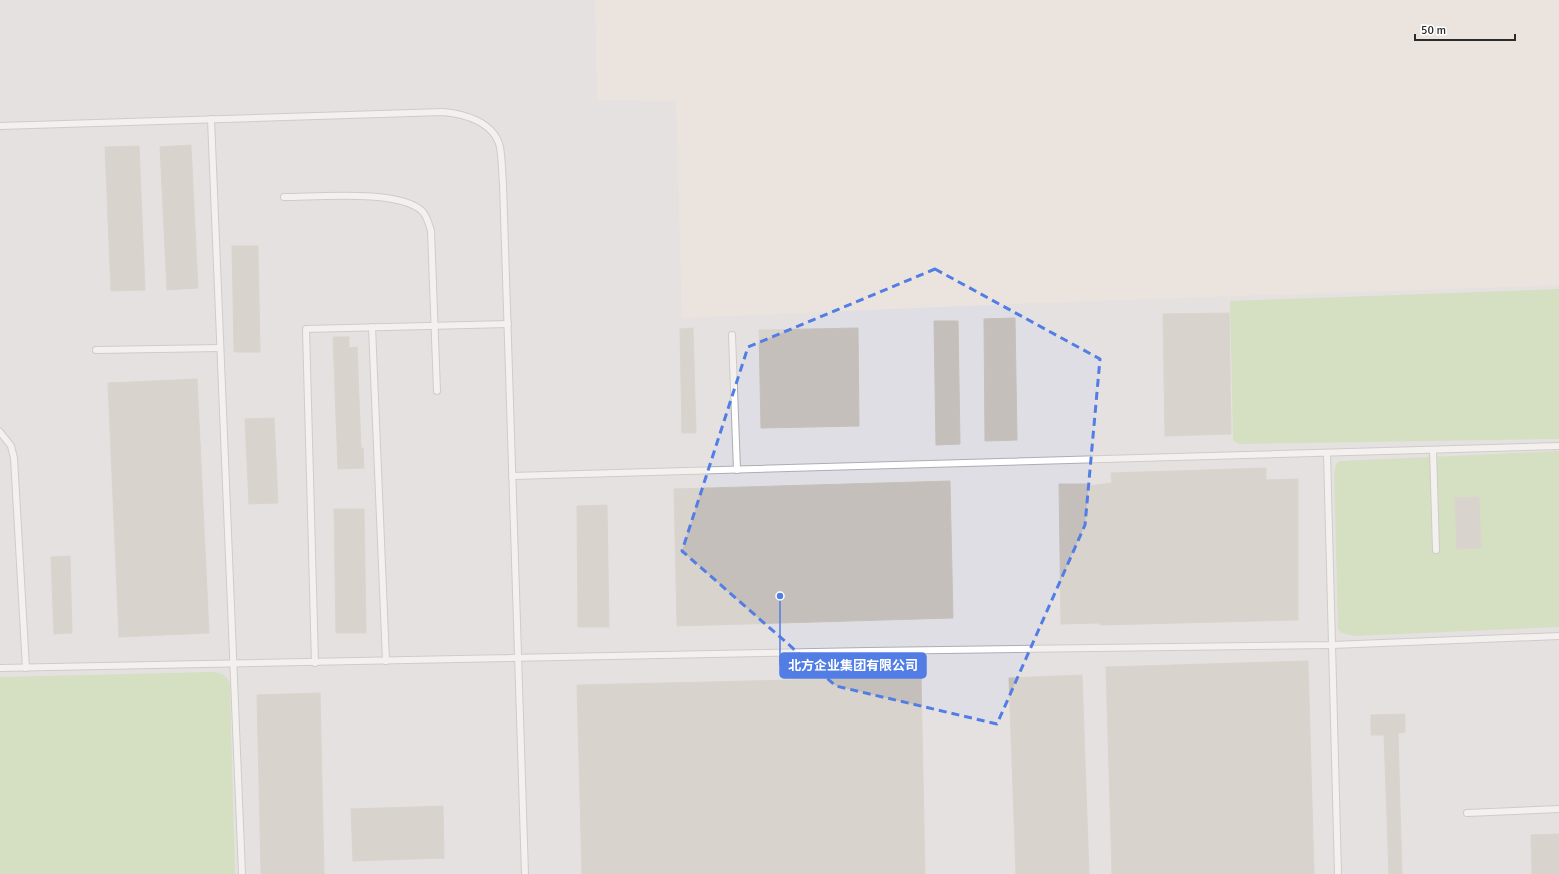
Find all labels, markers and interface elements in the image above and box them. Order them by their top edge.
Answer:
scale bar [1415,16,1515,42]
text: 50 m [1421,23,1446,38]
callout: 北方企业集团有限公司 [780,653,926,678]
text: 北方企业集团有限公司 [788,658,918,674]

